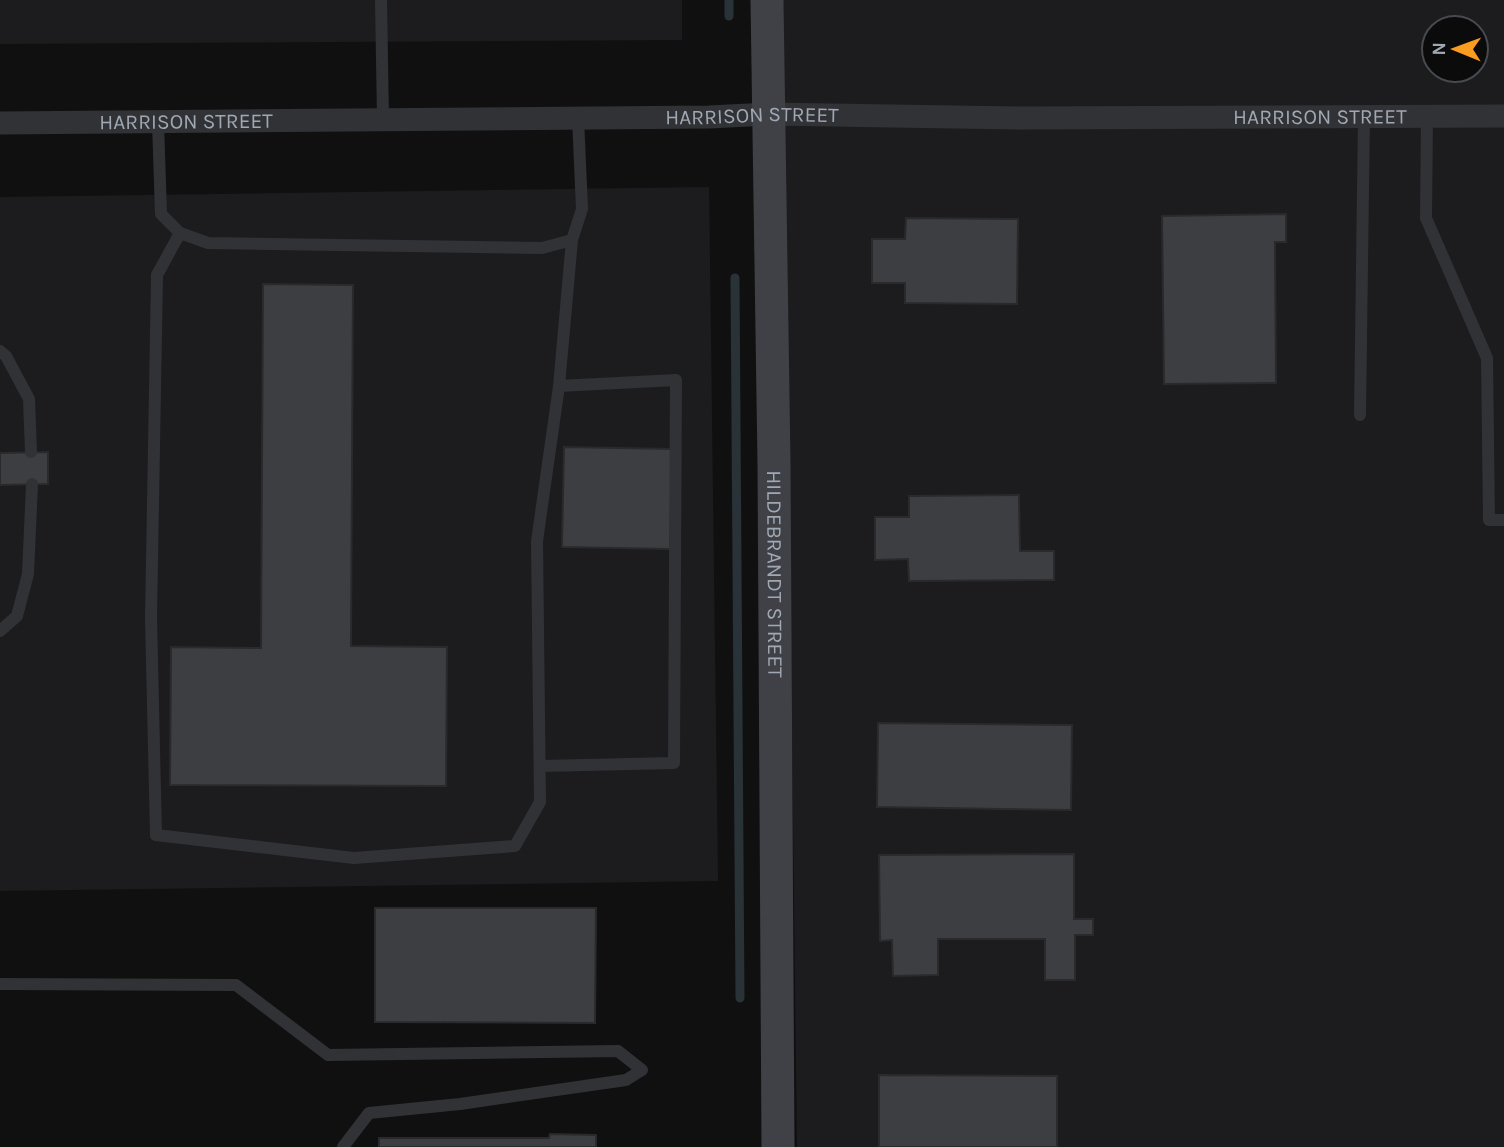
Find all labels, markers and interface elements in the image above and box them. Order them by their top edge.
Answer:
north arrow [1420,14,1490,84]
text: N [1428,42,1450,56]
street label: HARRISON STREET [665,102,839,129]
street label: HARRISON STREET [1233,104,1407,129]
street label: HARRISON STREET [99,109,273,134]
street label: HILDEBRANDT STREET [762,470,787,678]

